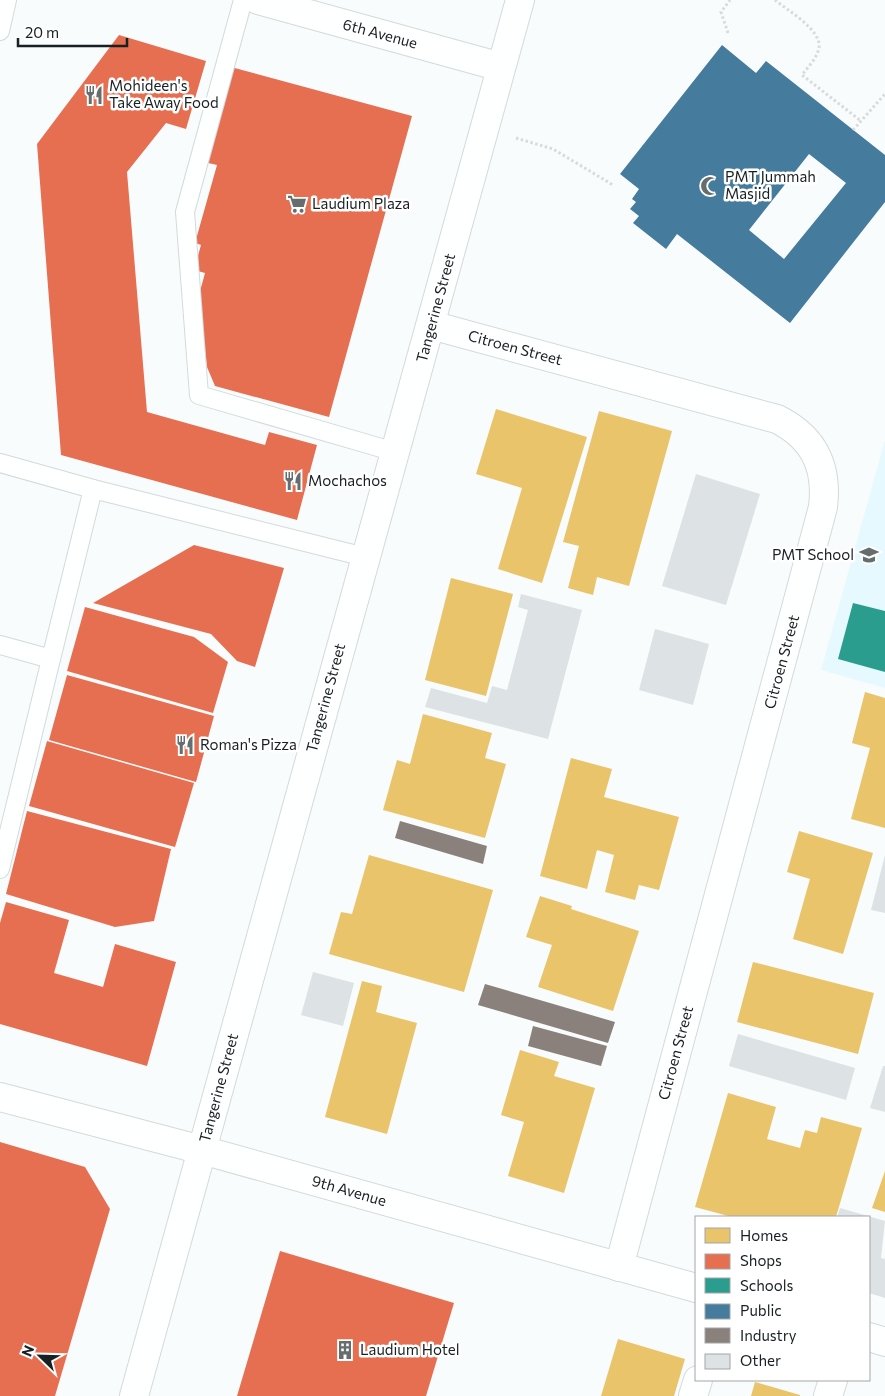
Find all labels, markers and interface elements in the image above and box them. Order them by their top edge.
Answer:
street label: 6th Avenue [341,14,420,52]
scale bar [18,15,126,47]
text: 20 m [25,23,59,41]
place label: Mohideen's Take Away Food [109,76,219,111]
restaurant icon: Mohideen's Take Away Food [83,84,105,106]
place label: PMT Jummah Masjid [725,167,816,202]
mosque icon: PMT Jummah Masjid [699,175,721,197]
supermarket icon: Laudium Plaza [286,193,308,215]
place label: Laudium Plaza [312,194,410,212]
street label: Tangerine Street [412,251,458,364]
street label: Citroen Street [466,326,564,368]
restaurant icon: Mochachos [282,470,304,492]
place label: Mochachos [308,471,387,489]
school or university icon: PMT School [858,544,880,566]
place label: PMT School [772,545,854,563]
street label: Citroen Street [760,613,802,711]
street label: Tangerine Street [302,641,348,754]
restaurant icon: Roman's Pizza [174,734,196,756]
place label: Roman's Pizza [200,735,297,753]
street label: Citroen Street [654,1004,696,1102]
street label: Tangerine Street [195,1031,241,1144]
street label: 9th Avenue [310,1171,389,1209]
legend [695,1216,870,1381]
text: Homes [740,1226,788,1244]
text: Shops [740,1251,782,1269]
text: Schools [740,1276,794,1294]
text: Public [740,1301,782,1319]
text: Industry [740,1326,797,1344]
north arrow [15,1331,65,1381]
building icon: Laudium Hotel [334,1339,356,1361]
place label: Laudium Hotel [360,1340,460,1358]
text: N [18,1343,37,1359]
text: Other [740,1351,781,1369]

